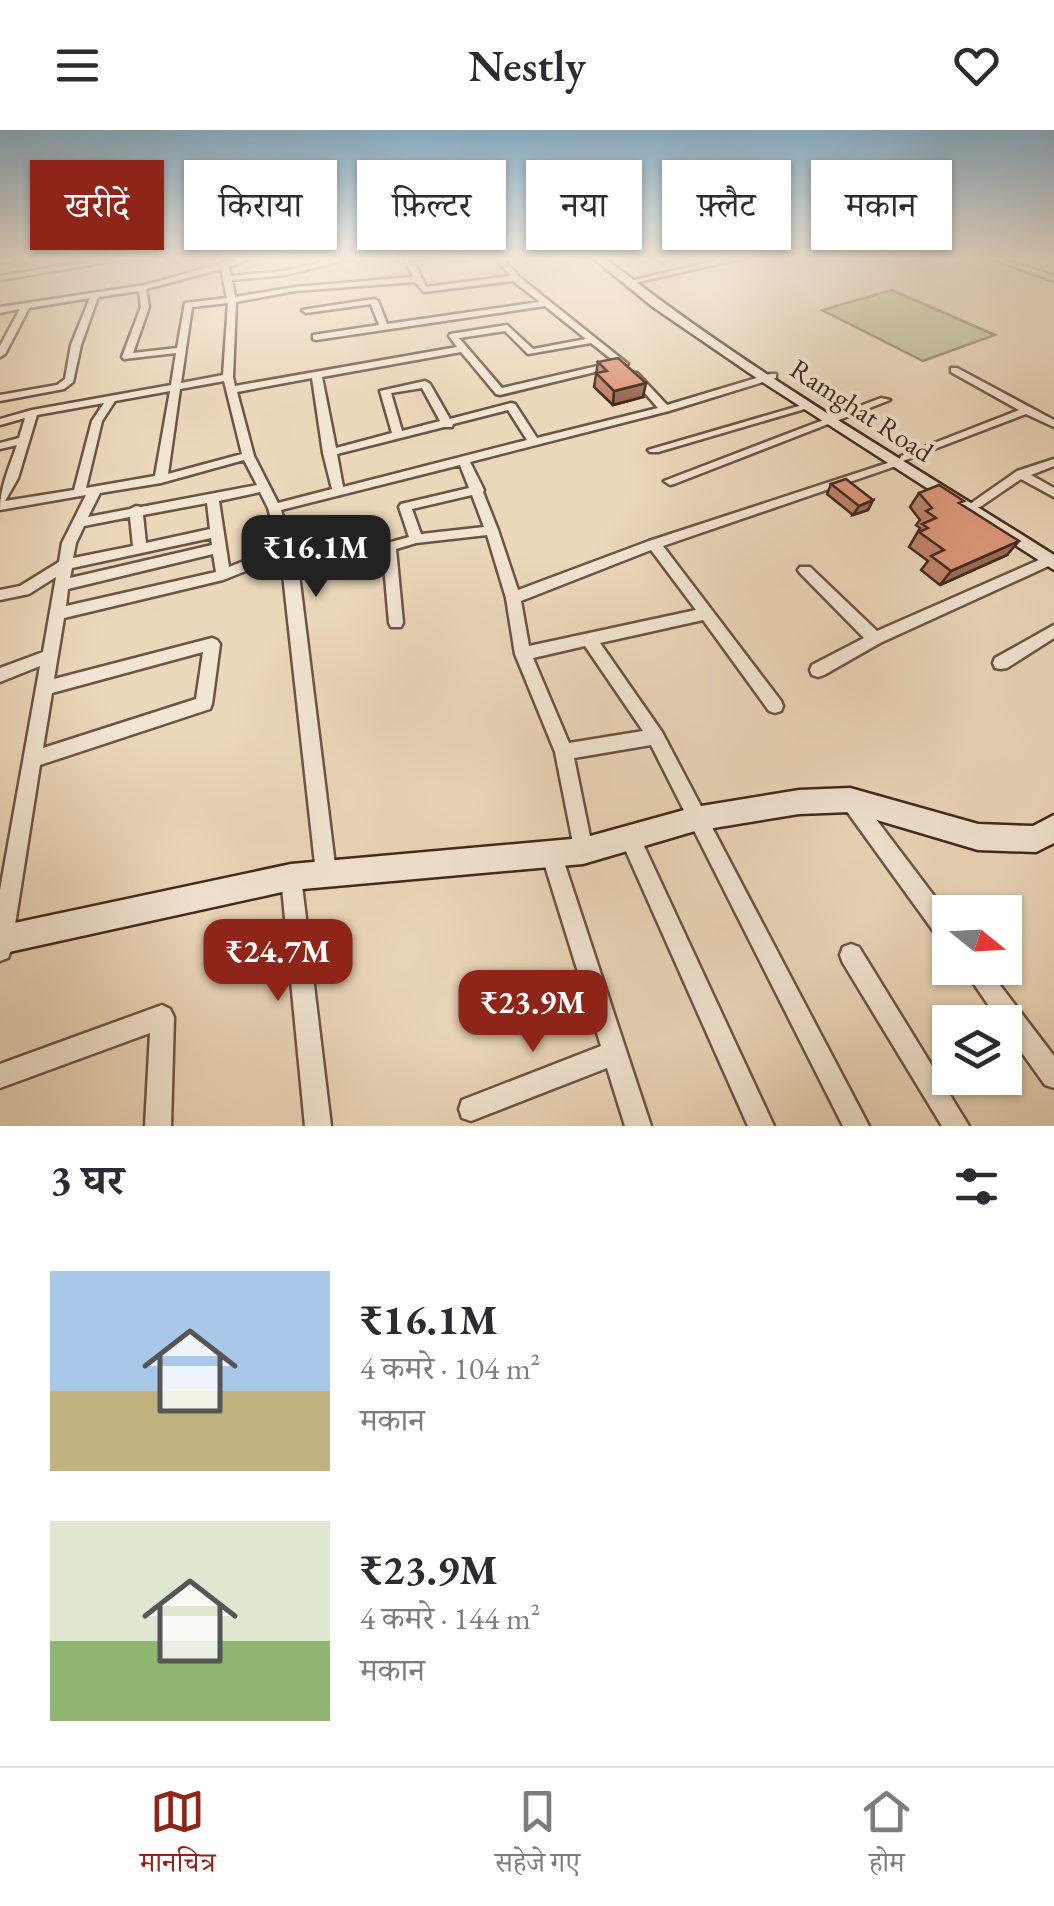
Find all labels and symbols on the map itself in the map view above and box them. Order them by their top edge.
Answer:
street label: Ramghat Road [784,350,941,470]
pin: ₹16.1M [235,515,397,600]
north arrow [932,895,1022,985]
pin: ₹24.7M [197,919,359,1004]
pin: ₹23.9M [452,970,614,1055]

